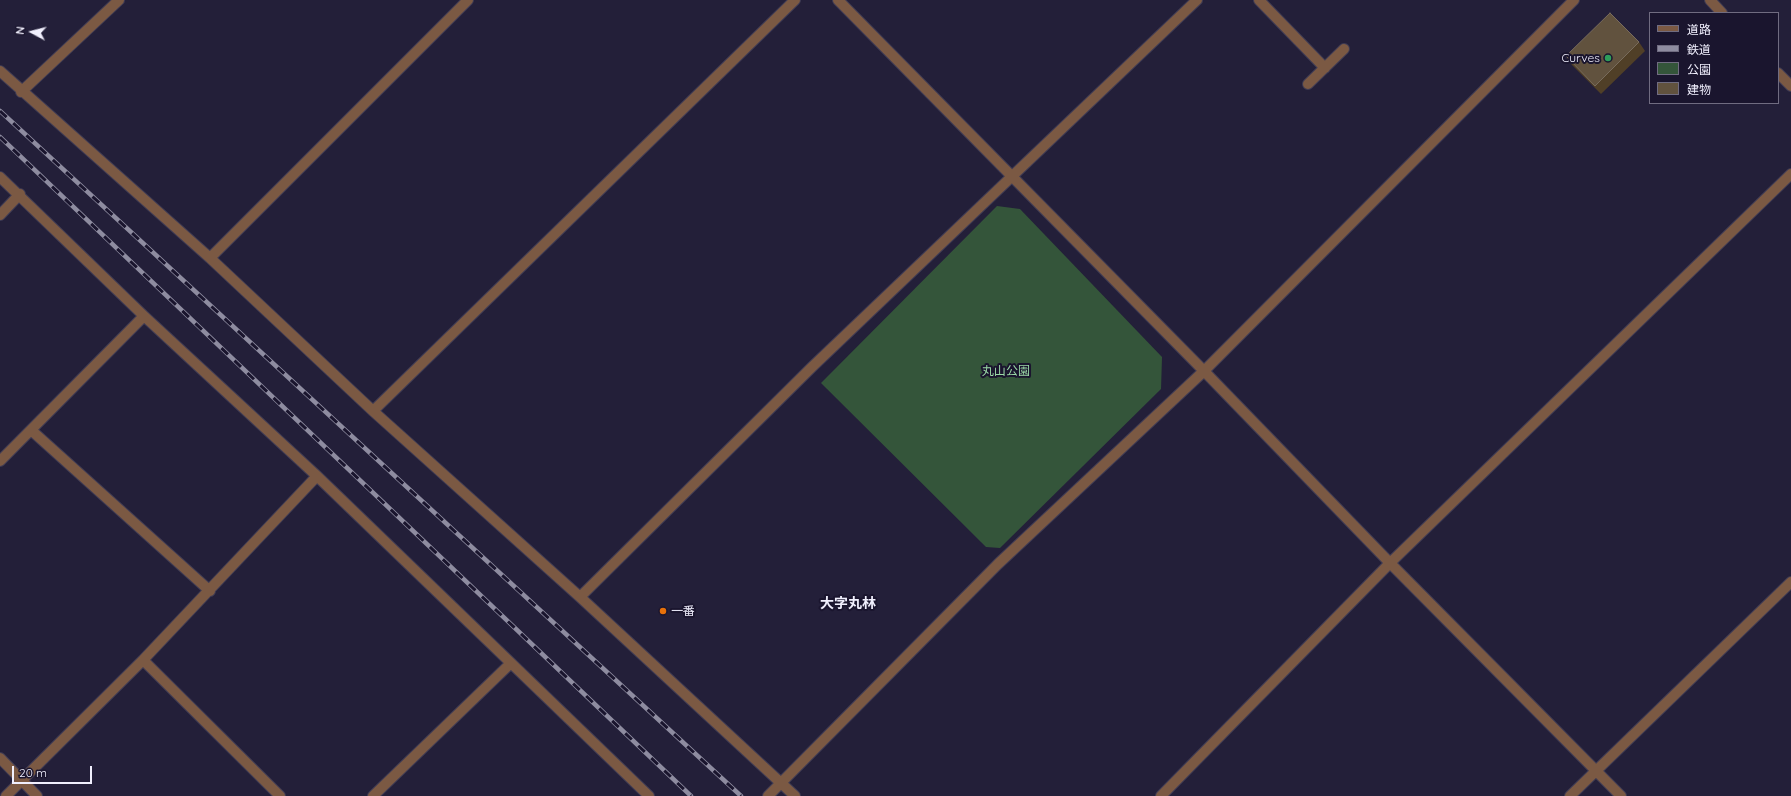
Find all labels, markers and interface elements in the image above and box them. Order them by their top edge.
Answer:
north arrow [12,12,52,52]
legend [1649,12,1779,104]
text: 道路 [1687,22,1711,37]
text: N [13,26,28,35]
text: 鉄道 [1687,42,1711,57]
place label: Curves [1561,51,1600,65]
marker: Curves [1603,53,1613,63]
text: 公園 [1687,62,1711,77]
text: 建物 [1687,82,1711,97]
park label: 丸山公園 [982,364,1030,378]
district label: 大字丸林 [820,596,876,612]
place label: 一番 [671,604,695,618]
marker: 一番 [658,606,668,616]
scale bar [14,758,94,784]
text: 20 m [19,765,47,780]

